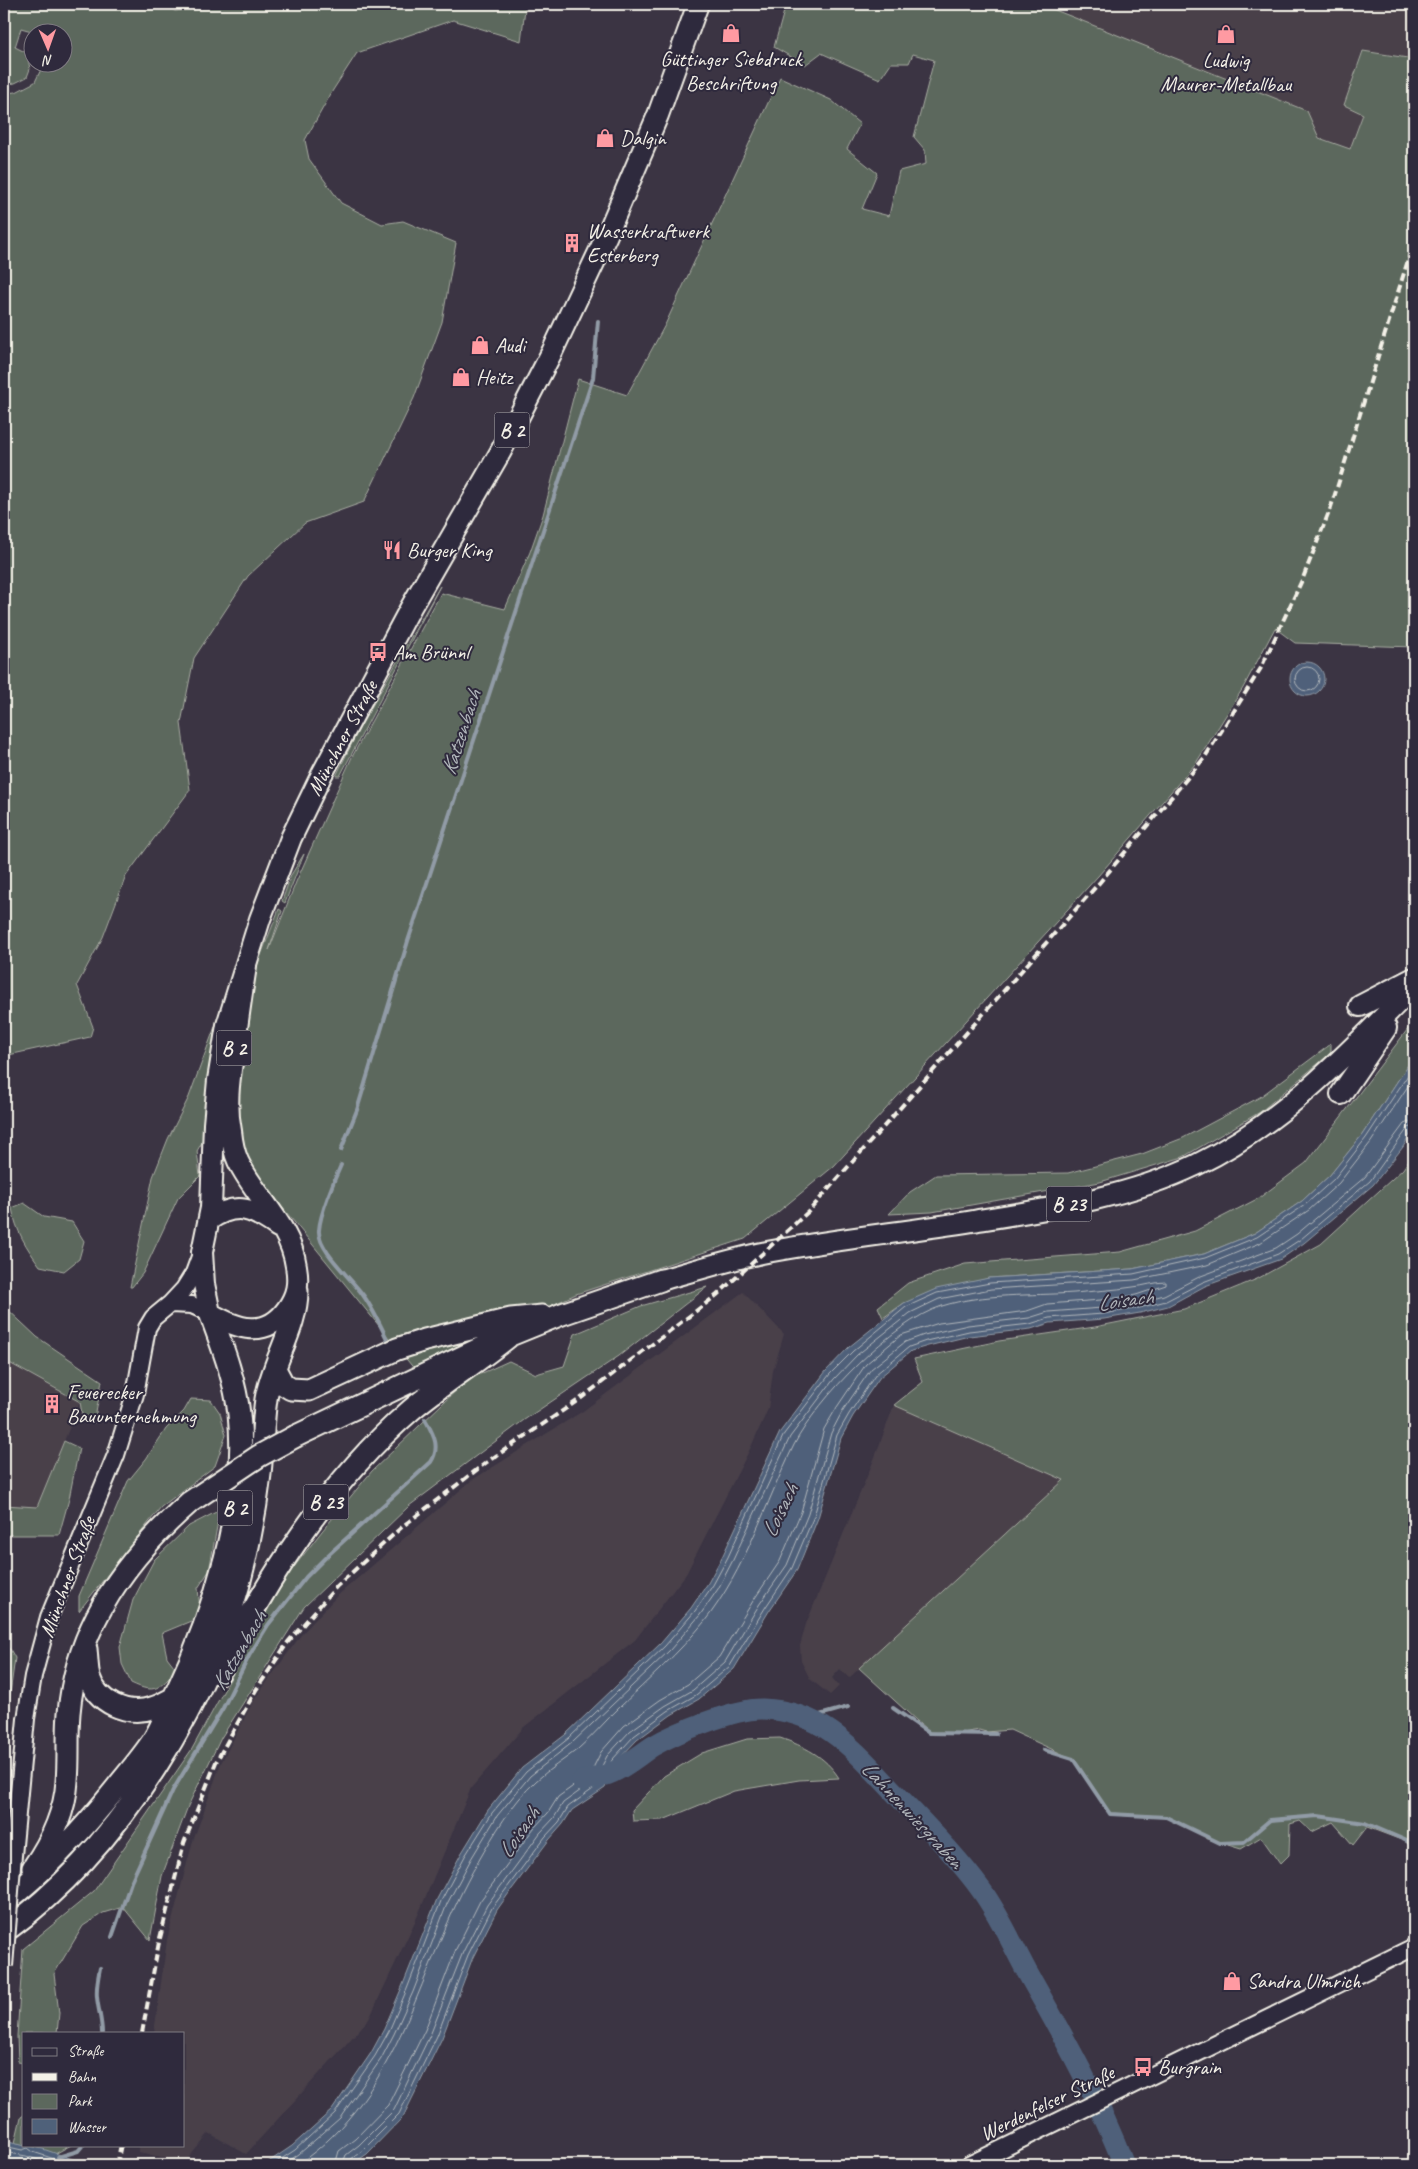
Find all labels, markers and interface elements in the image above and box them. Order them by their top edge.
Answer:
north arrow [22,22,72,72]
shop icon: Güttinger Siebdruck Beschriftung [720,22,742,44]
shop icon: Ludwig Maurer-Metallbau [1215,23,1237,45]
place label: Güttinger Siebdruck Beschriftung [660,46,804,96]
place label: Ludwig Maurer-Metallbau [1161,47,1293,97]
text: N [41,52,53,69]
place label: Dalgin [620,125,667,151]
shop icon: Dalgin [594,127,616,149]
place label: Wasserkraftwerk Esterberg [587,218,710,268]
building icon: Wasserkraftwerk Esterberg [561,232,583,254]
place label: Audi [495,332,528,358]
shop icon: Audi [469,334,491,356]
place label: Heitz [476,364,515,390]
shop icon: Heitz [450,366,472,388]
road number: B 2 [494,412,530,448]
place label: Burger King [407,537,493,563]
restaurant icon: Burger King [381,539,403,561]
place label: Am Brünnl [393,639,473,665]
bus stop icon: Am Brünnl [367,641,389,663]
street label: Münchner Straße [301,674,384,800]
water label: Katzenbach [434,685,488,778]
road number: B 2 [216,1030,252,1066]
road number: B 23 [1046,1186,1092,1222]
water label: Loisach [1096,1282,1157,1318]
place label: Feuerecker Bauunternehmung [67,1379,197,1429]
building icon: Feuerecker Bauunternehmung [41,1393,63,1415]
water label: Loisach [755,1478,806,1542]
road number: B 23 [304,1484,348,1520]
road number: B 2 [218,1490,252,1526]
street label: Münchner Straße [33,1511,102,1641]
water label: Katzenbach [205,1604,274,1695]
water label: Lahnenwiesgraben [855,1755,971,1876]
water label: Loisach [492,1800,547,1863]
place label: Sandra Ulmrich [1247,1968,1362,1994]
shop icon: Sandra Ulmrich [1221,1970,1243,1992]
legend [22,2032,185,2146]
text: Straße [68,2042,104,2061]
place label: Burgrain [1158,2054,1222,2080]
bus stop icon: Burgrain [1132,2056,1154,2078]
street label: Werdenfelser Straße [976,2058,1120,2147]
text: Bahn [68,2068,96,2087]
text: Park [68,2092,93,2111]
text: Wasser [68,2118,107,2137]

